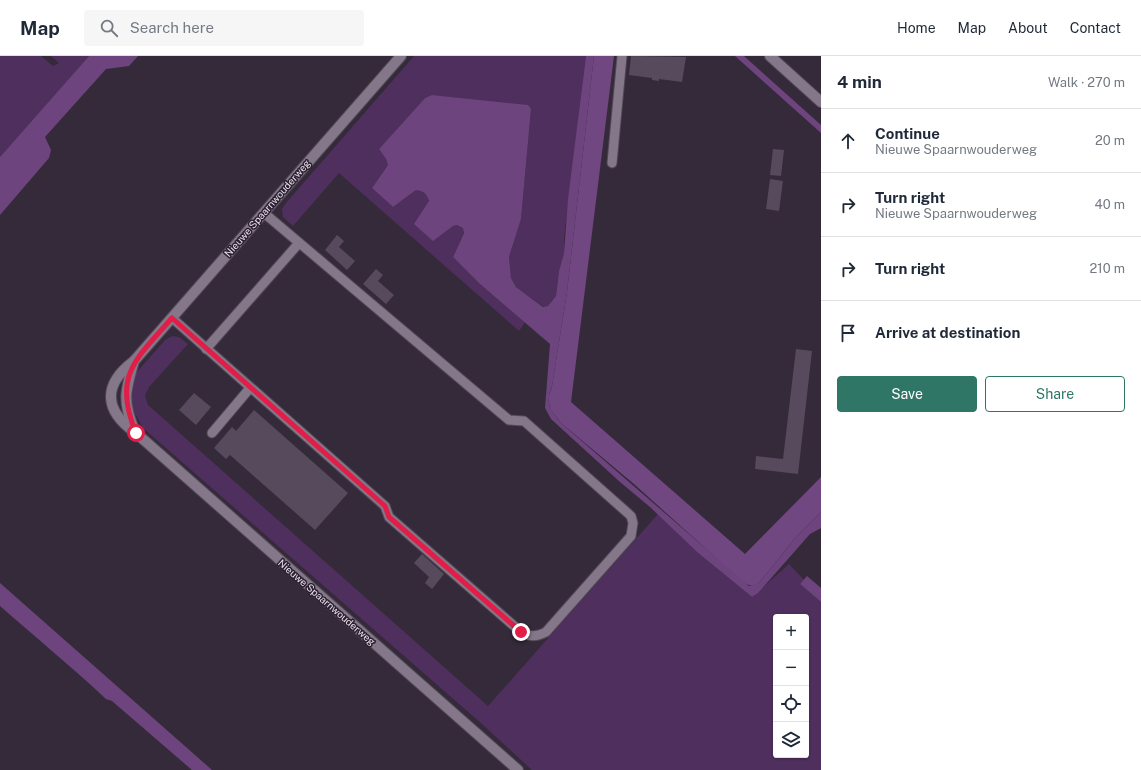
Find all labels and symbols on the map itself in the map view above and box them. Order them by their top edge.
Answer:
street label: Nieuwe Spaarnwouderweg [222,157,312,259]
route start [127,424,145,442]
street label: Nieuwe Spaarnwouderweg [276,557,378,647]
route end [512,623,530,641]

